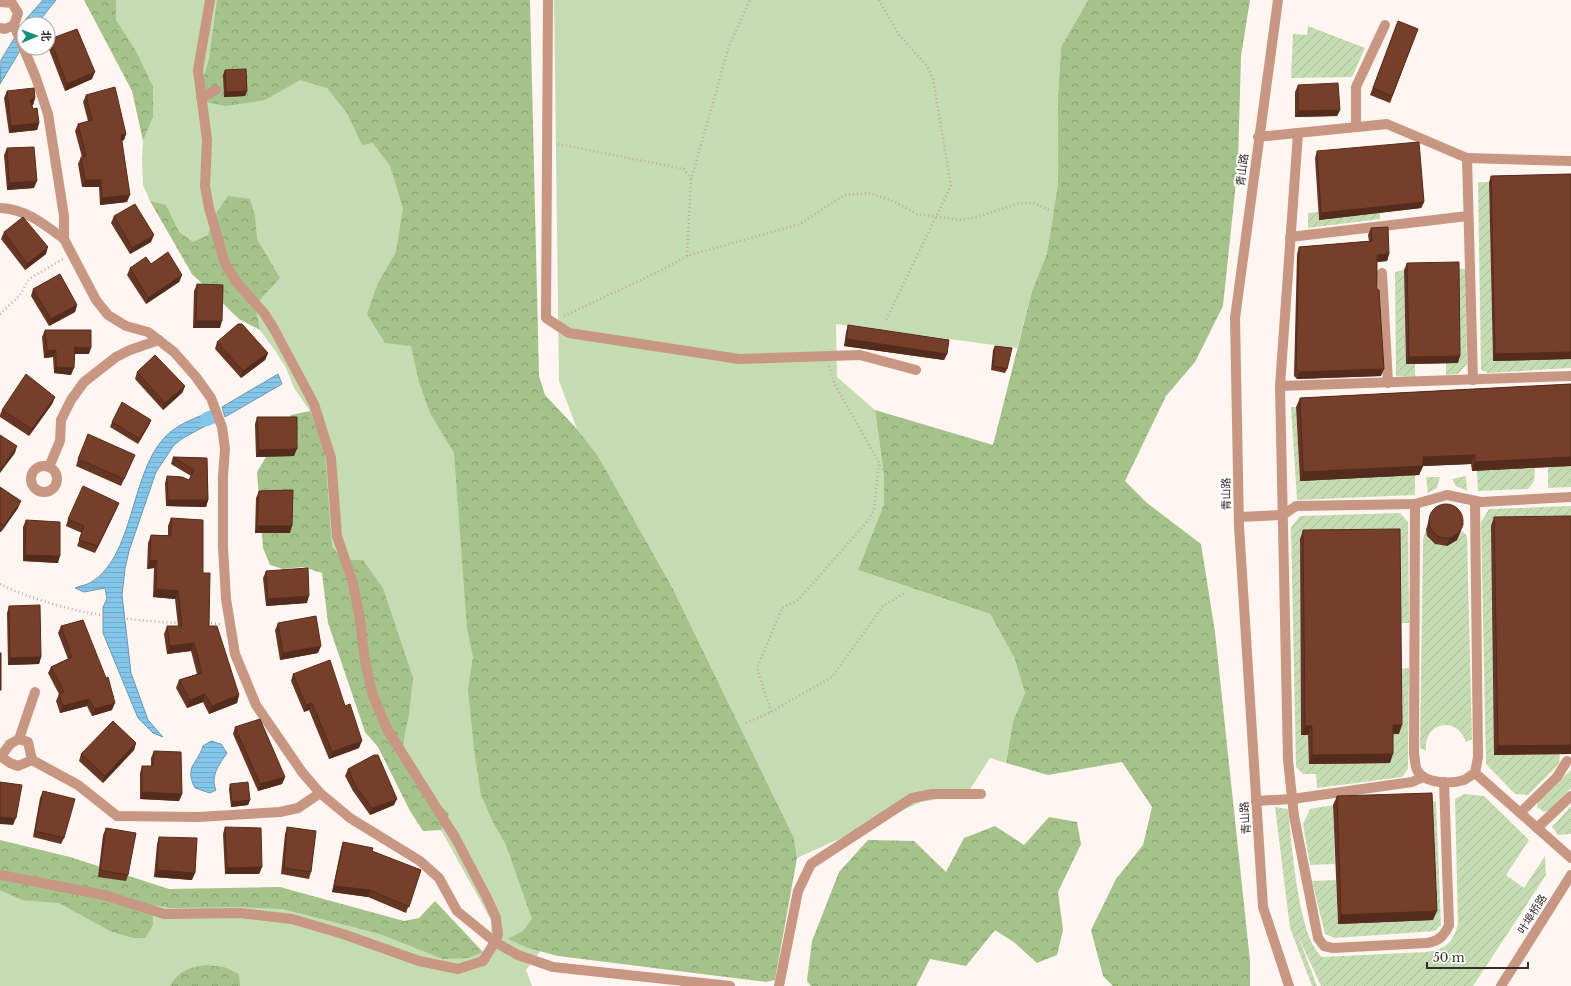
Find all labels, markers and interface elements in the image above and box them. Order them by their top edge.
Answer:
north arrow [16,16,56,56]
text: 北 [39,30,53,41]
street label: 青山路 [1233,153,1251,187]
street label: 青山路 [1219,477,1233,511]
street label: 青山路 [1237,801,1253,835]
street label: 叶埠桥路 [1514,892,1550,936]
scale bar [1427,944,1528,970]
text: 50 m [1433,950,1465,965]

